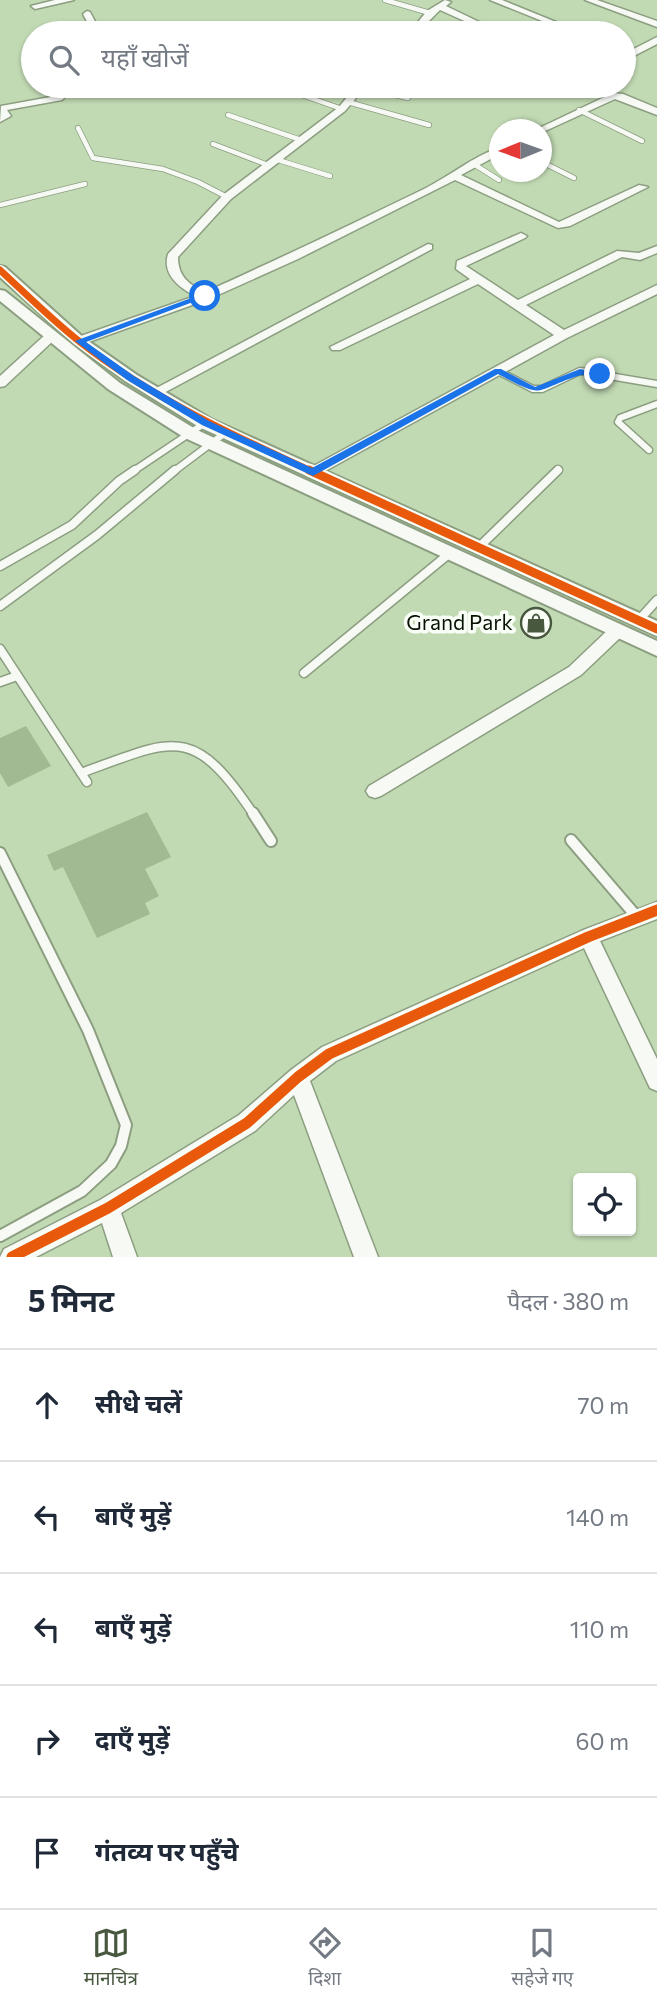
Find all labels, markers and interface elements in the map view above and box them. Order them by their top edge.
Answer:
search box [21,21,636,98]
icon: search [45,41,83,79]
text: यहाँ खोजें [101,41,189,72]
north arrow [489,119,552,182]
route start [189,280,220,311]
route end [584,358,615,389]
shop icon: Grand Park [519,606,553,640]
place label: Grand Park [406,609,513,634]
map controls [573,1173,636,1236]
button: locate [573,1173,636,1236]
text: 5 मिनट [28,1281,114,1318]
text: पैदल · 380 m [507,1287,629,1315]
icon: ahead [28,1386,66,1424]
text: सीधे चलें [95,1387,182,1418]
text: 70 m [577,1391,629,1419]
icon: left [28,1498,66,1536]
text: बाएँ मुड़ें [95,1499,171,1530]
text: 140 m [566,1503,629,1531]
icon: left [28,1610,66,1648]
text: बाएँ मुड़ें [95,1611,171,1642]
text: 110 m [570,1615,629,1643]
icon: right [28,1722,66,1760]
text: दाएँ मुड़ें [95,1723,170,1754]
text: 60 m [576,1727,629,1755]
icon: arrive [28,1834,66,1872]
text: गंतव्य पर पहुँचे [95,1835,239,1866]
tab: मानचित्र [84,1924,138,1993]
tab: दिशा [306,1924,344,1993]
tab: सहेजे गए [511,1924,573,1993]

